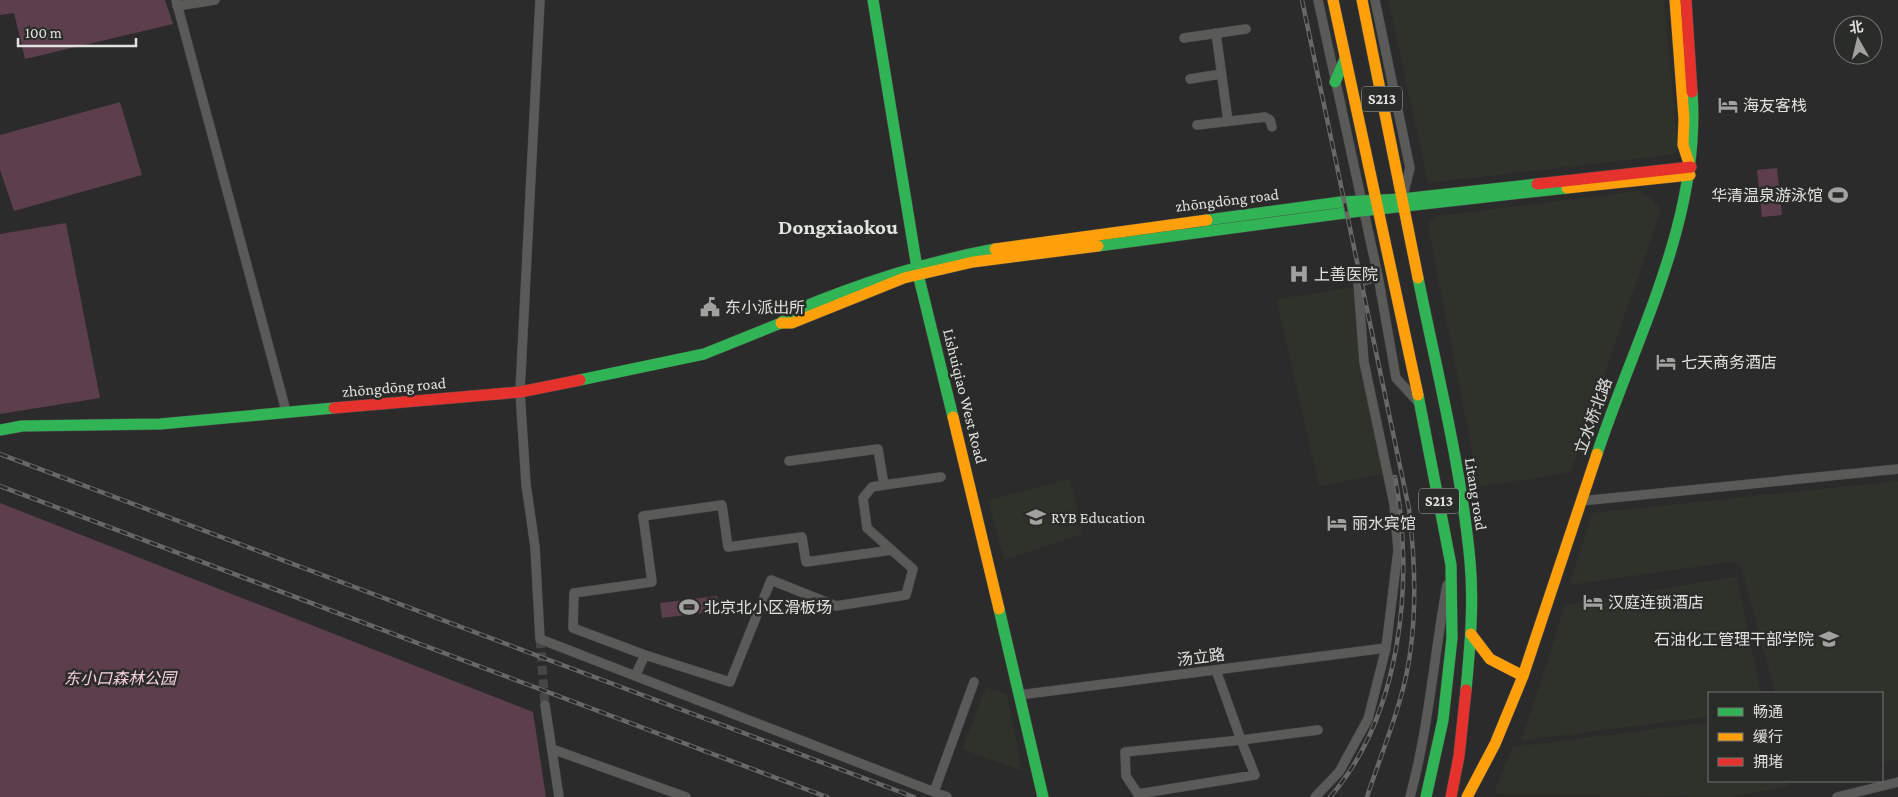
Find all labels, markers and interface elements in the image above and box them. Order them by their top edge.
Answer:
scale bar [18,15,135,47]
north arrow [1833,15,1883,65]
text: 北 [1848,18,1864,36]
text: 100 m [25,25,62,41]
road number: S213 [1362,86,1402,112]
hotel icon: 海友客栈 [1717,94,1739,116]
place label: 海友客栈 [1743,97,1807,114]
sports icon: 华清温泉游泳馆 [1827,184,1849,206]
street label: zhōngdōng road [1174,185,1281,216]
place label: 华清温泉游泳馆 [1711,187,1823,204]
district label: Dongxiaokou [778,215,898,239]
hospital icon: 上善医院 [1288,263,1310,285]
place label: 上善医院 [1314,266,1378,283]
public building icon: 东小派出所 [699,296,721,318]
place label: 东小派出所 [725,299,805,316]
street label: Lishuiqiao West Road [939,327,990,466]
hotel icon: 七天商务酒店 [1655,351,1677,373]
place label: 七天商务酒店 [1681,354,1777,371]
street label: zhōngdōng road [341,374,447,401]
street label: 立水桥北路 [1571,375,1615,457]
street label: Litang road [1461,457,1490,532]
road number: S213 [1419,488,1459,514]
school or university icon: RYB Education [1025,506,1047,528]
place label: RYB Education [1051,509,1146,526]
hotel icon: 丽水宾馆 [1326,512,1348,534]
place label: 丽水宾馆 [1352,515,1416,532]
hotel icon: 汉庭连锁酒店 [1582,591,1604,613]
place label: 汉庭连锁酒店 [1608,594,1704,611]
sports icon: 北京北小区滑板场 [678,596,700,618]
place label: 北京北小区滑板场 [704,599,832,616]
school or university icon: 石油化工管理干部学院 [1818,628,1840,650]
place label: 石油化工管理干部学院 [1654,631,1814,648]
street label: 汤立路 [1176,646,1226,668]
park label: 东小口森林公园 [64,670,178,687]
legend [1708,692,1883,782]
text: 畅通 [1753,704,1783,720]
text: 缓行 [1753,729,1783,745]
text: 拥堵 [1753,754,1783,770]

